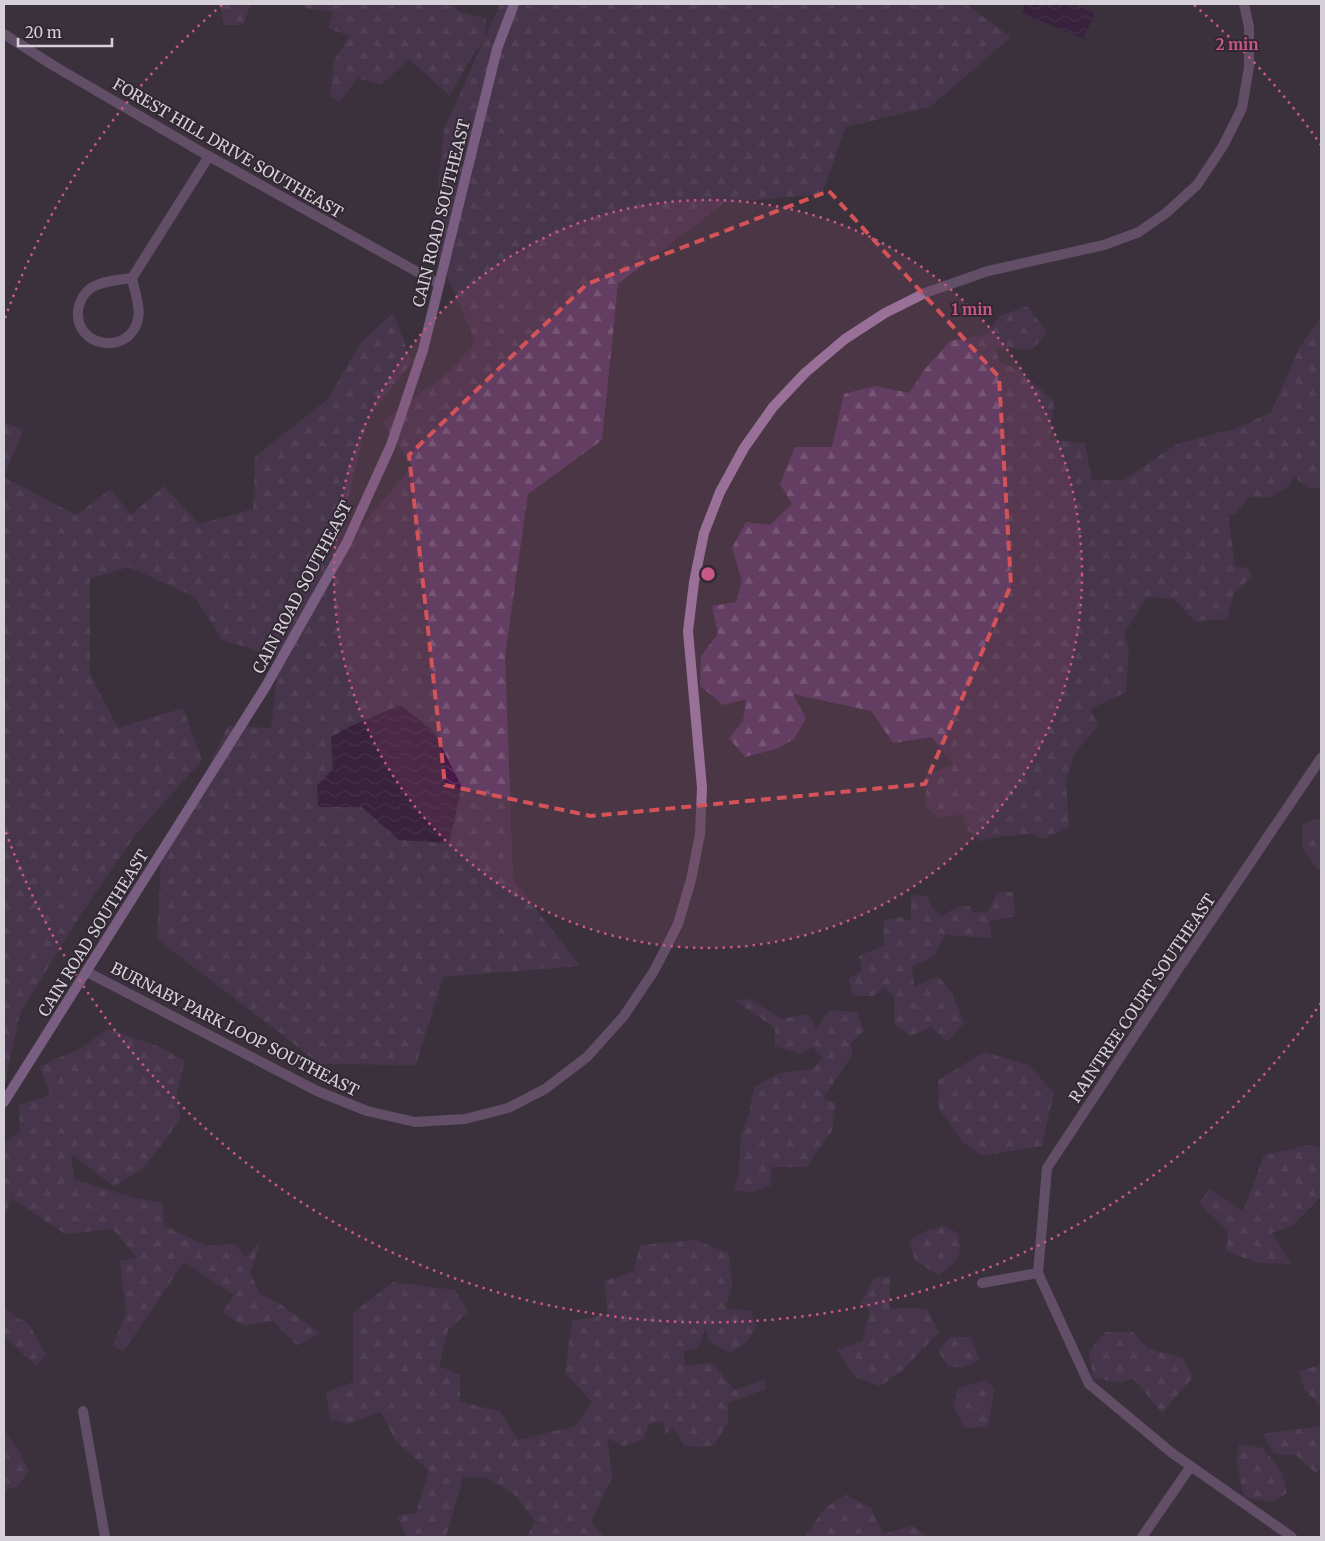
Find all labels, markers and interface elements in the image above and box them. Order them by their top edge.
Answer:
scale bar [18,15,111,47]
text: 20 m [25,23,62,42]
text: 2 min [1216,35,1258,54]
street label: FOREST HILL DRIVE SOUTHEAST [109,74,347,222]
street label: CAIN ROAD SOUTHEAST [408,117,474,309]
text: 1 min [952,300,992,319]
street label: CAIN ROAD SOUTHEAST [248,497,356,677]
centre of rings [699,565,717,583]
street label: CAIN ROAD SOUTHEAST [33,846,153,1020]
street label: RAINTREE COURT SOUTHEAST [1065,890,1219,1106]
street label: BURNABY PARK LOOP SOUTHEAST [108,958,362,1100]

